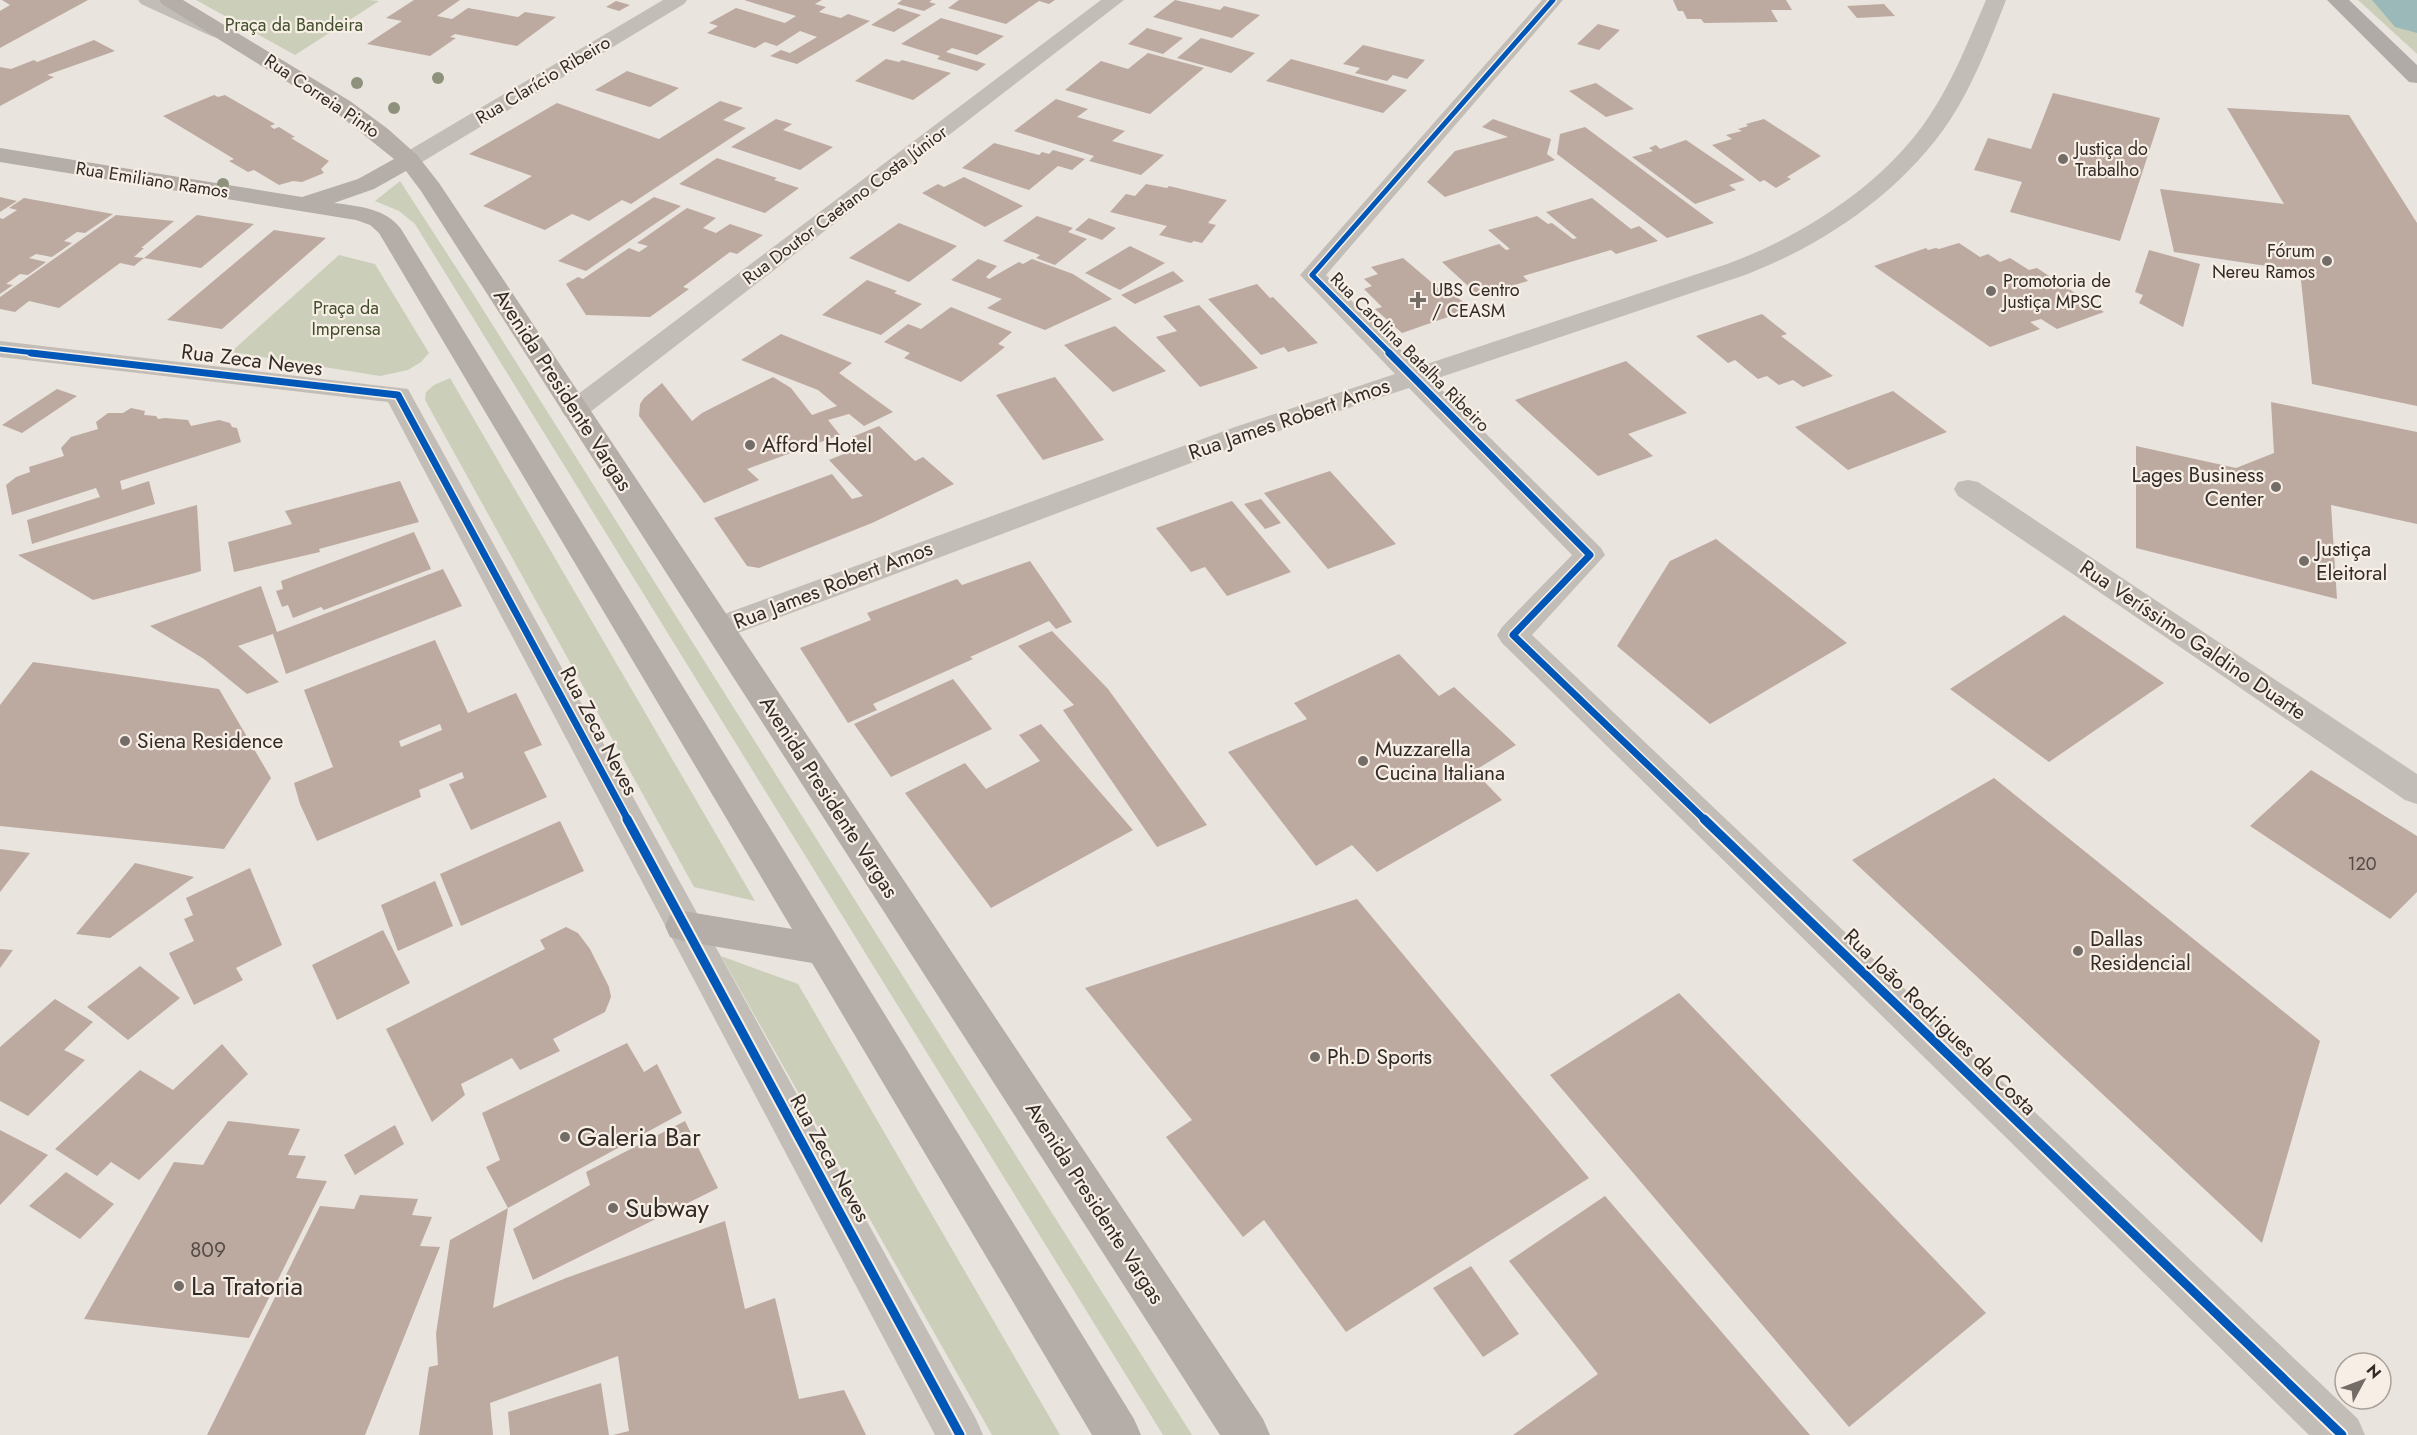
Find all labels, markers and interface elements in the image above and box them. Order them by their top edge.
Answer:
park label: Praça da Bandeira [225,12,363,38]
street label: Rua Clarício Ribeiro [471,29,615,130]
street label: Rua Correia Pinto [259,48,385,144]
street label: Rua Doutor Caetano Costa Júnior [737,119,953,291]
place label: Justiça do Trabalho [2073,136,2148,183]
marker: Justiça do Trabalho [2056,152,2070,166]
street label: Rua Emiliano Ramos [74,155,230,205]
place label: Fórum Nereu Ramos [2212,238,2315,285]
marker: Fórum Nereu Ramos [2320,254,2334,268]
street label: Rua Carolina Batalha Ribeiro [1324,266,1496,438]
place label: Promotoria de Justiça MPSC [2001,268,2111,315]
place label: UBS Centro / CEASM [1432,277,1520,324]
street label: Avenida Presidente Vargas [486,283,640,497]
marker: Promotoria de Justiça MPSC [1984,284,1998,298]
marker: UBS Centro / CEASM [1409,291,1427,309]
park label: Praça da Imprensa [311,295,381,342]
street label: Rua Zeca Neves [180,336,324,384]
street label: Rua James Robert Amos [1184,370,1394,468]
place label: Afford Hotel [762,430,872,460]
marker: Afford Hotel [743,438,757,452]
place label: Lages Business Center [2131,460,2265,514]
marker: Lages Business Center [2269,480,2283,494]
street label: Rua James Robert Amos [729,533,937,637]
place label: Justiça Eleitoral [2313,534,2387,588]
street label: Rua Veríssimo Galdino Duarte [2074,553,2312,727]
marker: Justiça Eleitoral [2297,554,2311,568]
street label: Rua Zeca Neves [552,661,646,801]
street label: Avenida Presidente Vargas [752,690,906,904]
place label: Siena Residence [137,726,284,756]
marker: Siena Residence [118,734,132,748]
place label: Muzzarella Cucina Italiana [1375,734,1505,788]
marker: Muzzarella Cucina Italiana [1356,754,1370,768]
house number: 120 [2347,851,2377,877]
street label: Rua João Rodrigues da Costa [1837,922,2043,1122]
place label: Dallas Residencial [2090,924,2191,978]
marker: Dallas Residencial [2071,944,2085,958]
place label: Ph.D Sports [1327,1042,1432,1072]
marker: Ph.D Sports [1308,1050,1322,1064]
street label: Rua Zeca Neves [782,1089,878,1227]
street label: Avenida Presidente Vargas [1018,1096,1172,1310]
place label: Galeria Bar [577,1118,701,1156]
marker: Galeria Bar [558,1130,572,1144]
place label: Subway [625,1189,709,1227]
marker: Subway [606,1201,620,1215]
house number: 809 [190,1235,226,1265]
place label: La Tratoria [191,1267,303,1305]
marker: La Tratoria [172,1279,186,1293]
north arrow [2333,1351,2393,1411]
text: N [2361,1359,2387,1384]

